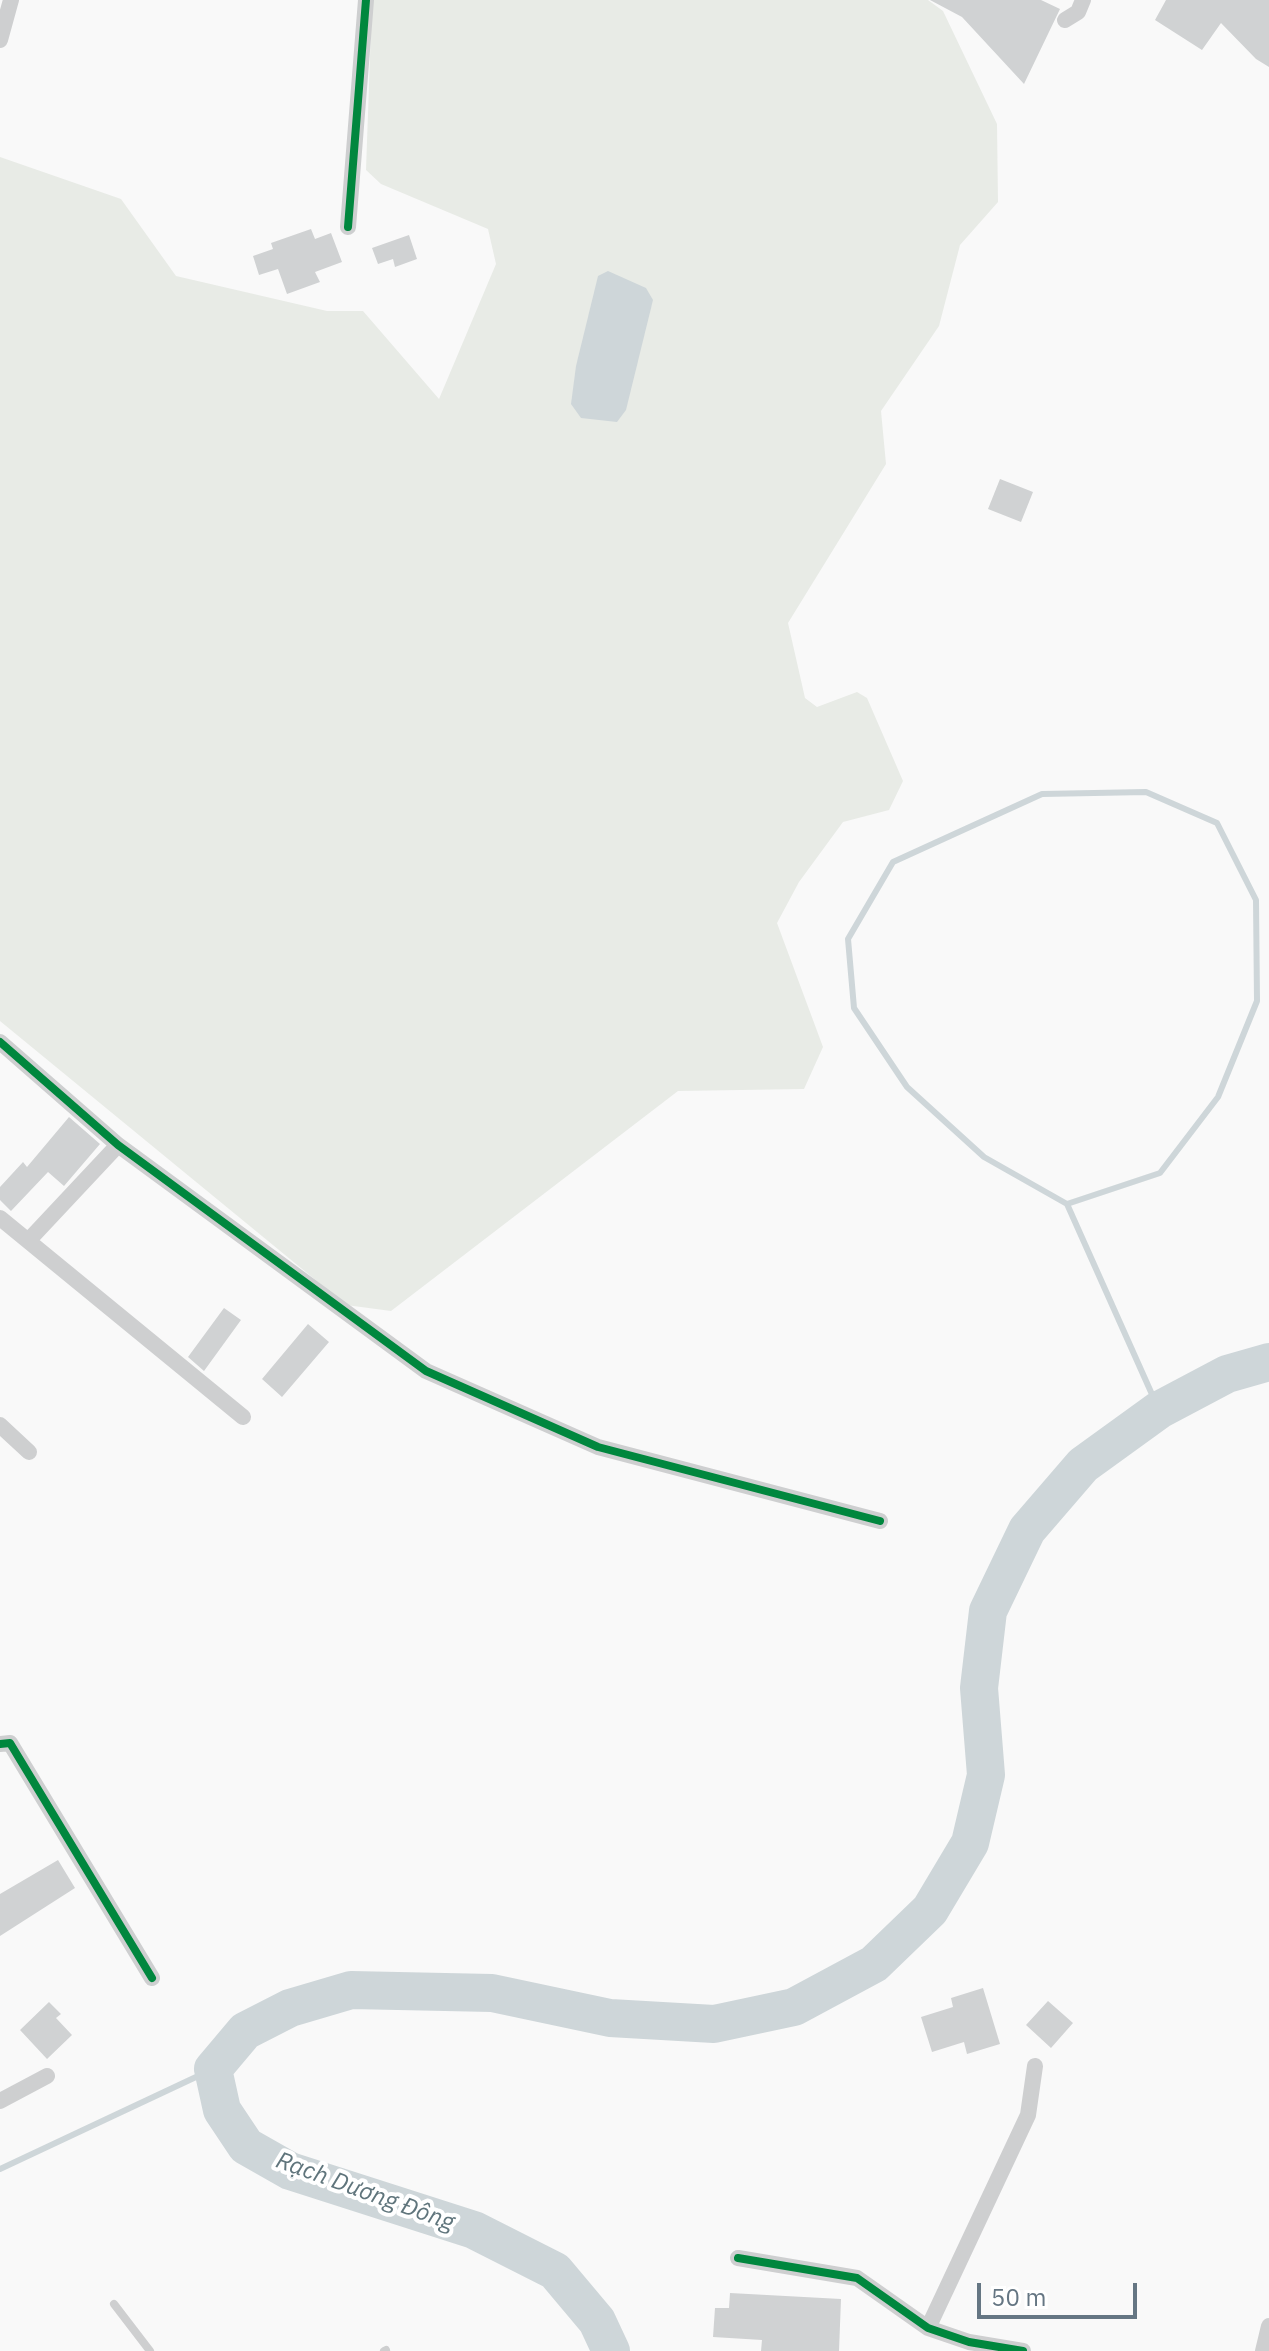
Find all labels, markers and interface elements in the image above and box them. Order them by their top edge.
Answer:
water label: Rạch Dương Đông [272,2146,458,2238]
scale bar [981,2267,1141,2317]
text: 50 m [991,2281,1046,2313]

